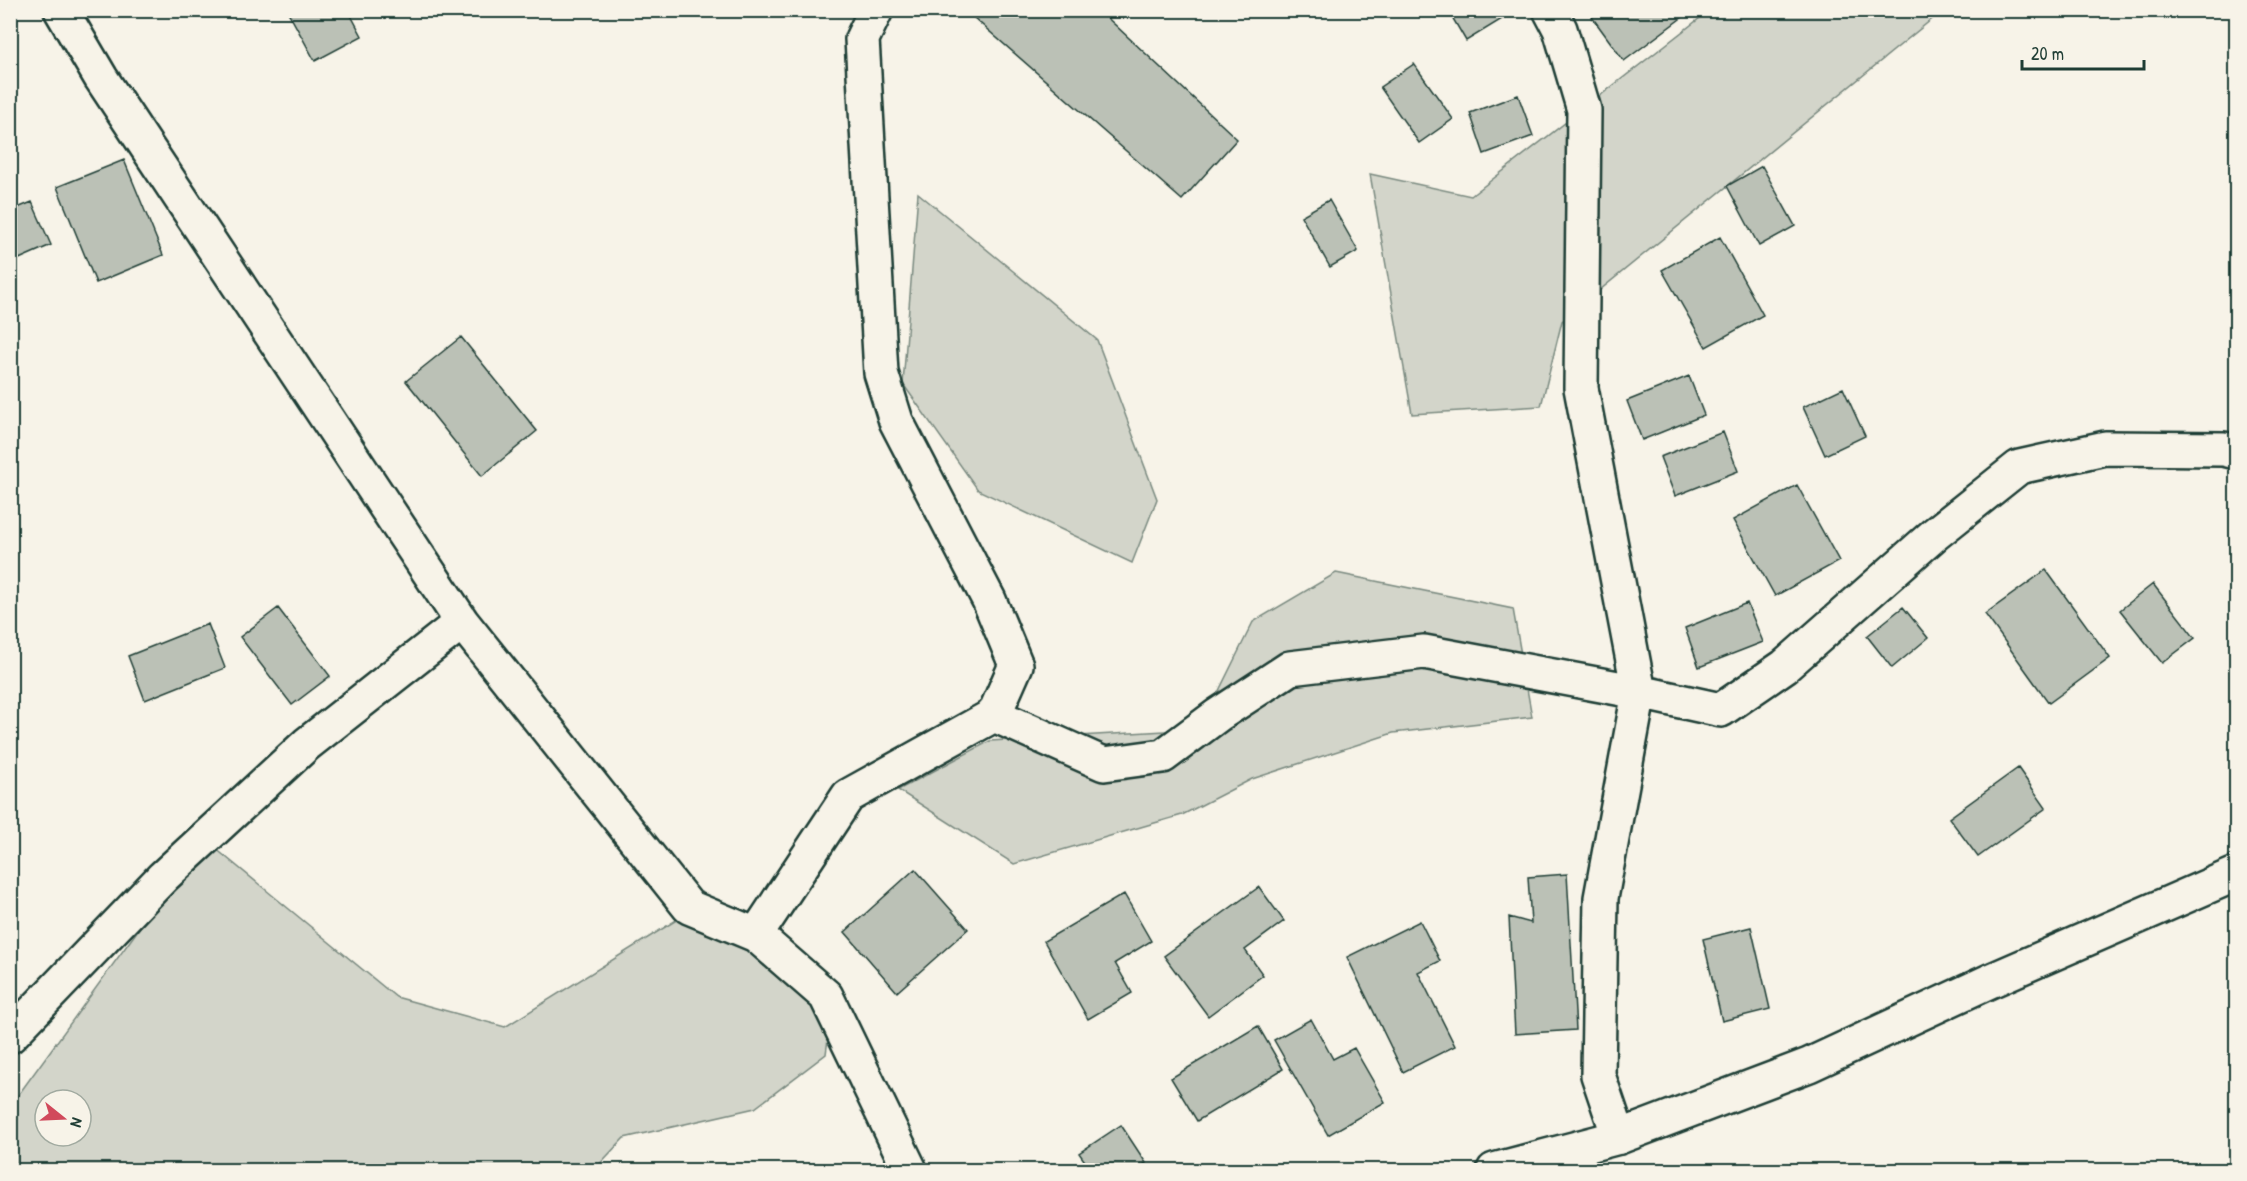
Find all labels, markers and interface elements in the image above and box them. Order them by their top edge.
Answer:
scale bar [2022,33,2144,71]
text: 20 m [2031,41,2064,66]
north arrow [33,1088,93,1148]
text: N [65,1115,89,1131]

